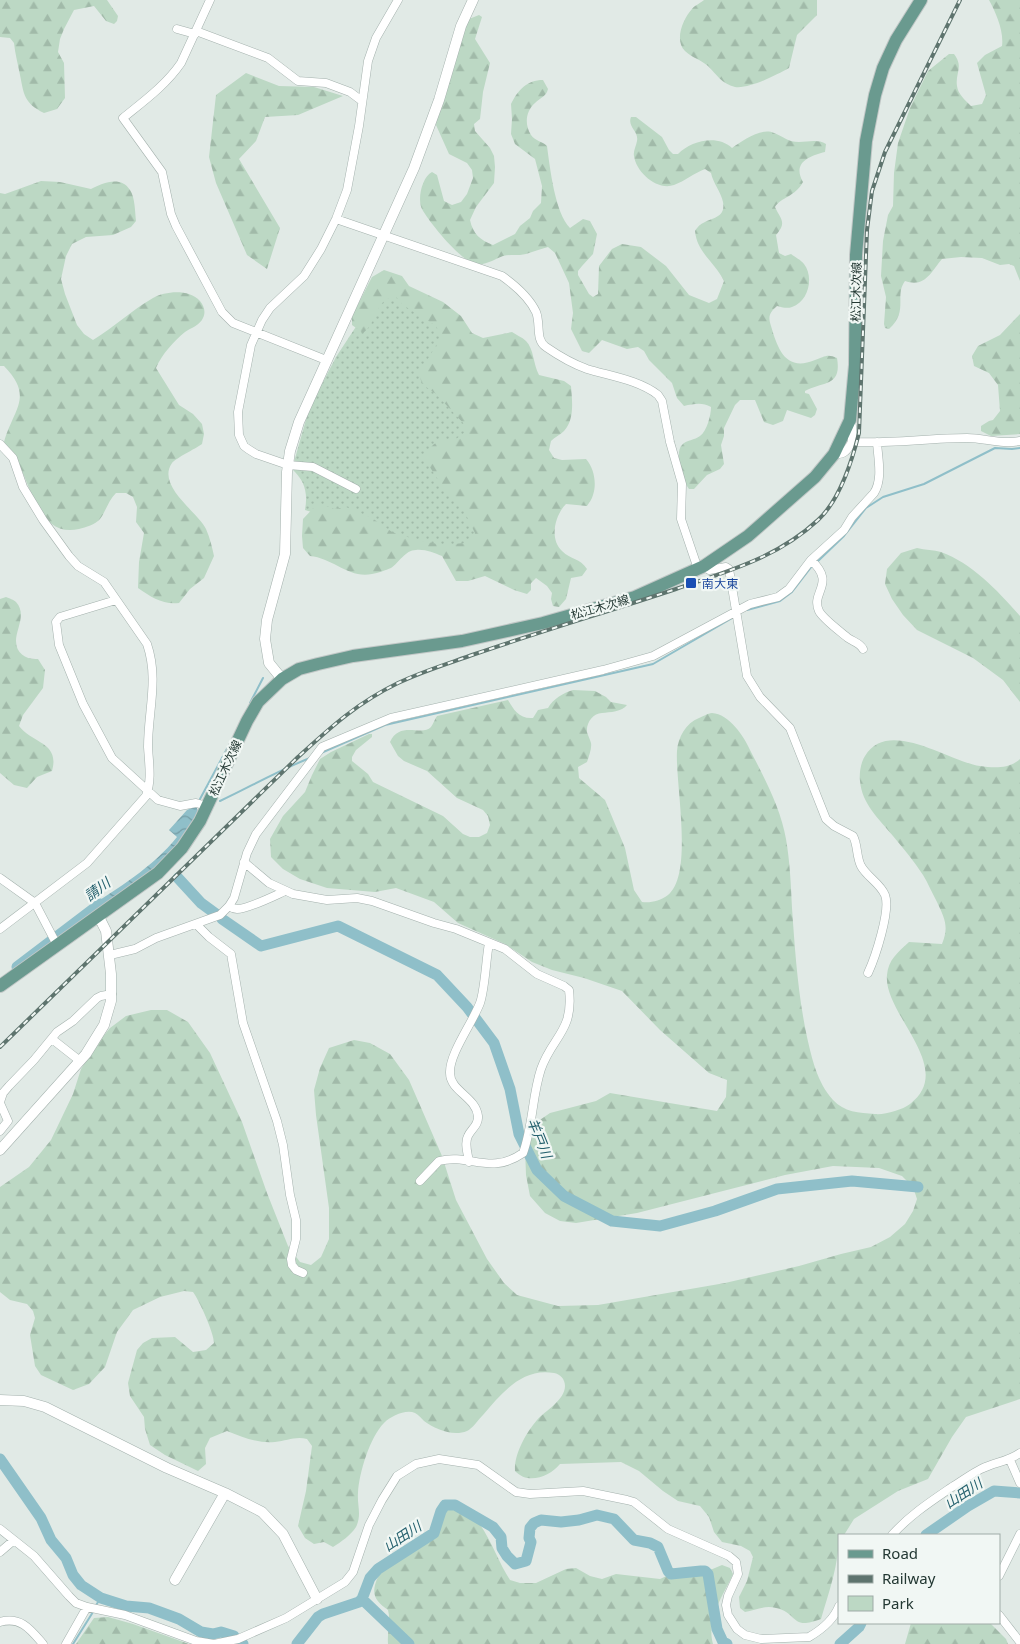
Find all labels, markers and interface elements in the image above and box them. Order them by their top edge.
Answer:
street label: 松江木次線 [847,262,865,322]
place label: 南大東 [702,575,738,592]
marker: 南大東 [684,576,698,590]
street label: 松江木次線 [569,591,631,623]
street label: 松江木次線 [205,737,245,799]
water label: 請川 [80,872,115,905]
water label: 羊戸川 [523,1115,557,1163]
water label: 山田川 [940,1473,987,1512]
water label: 山田川 [379,1516,426,1555]
legend [838,1534,1000,1624]
text: Road [882,1543,918,1563]
text: Railway [882,1568,936,1588]
text: Park [882,1593,914,1613]

